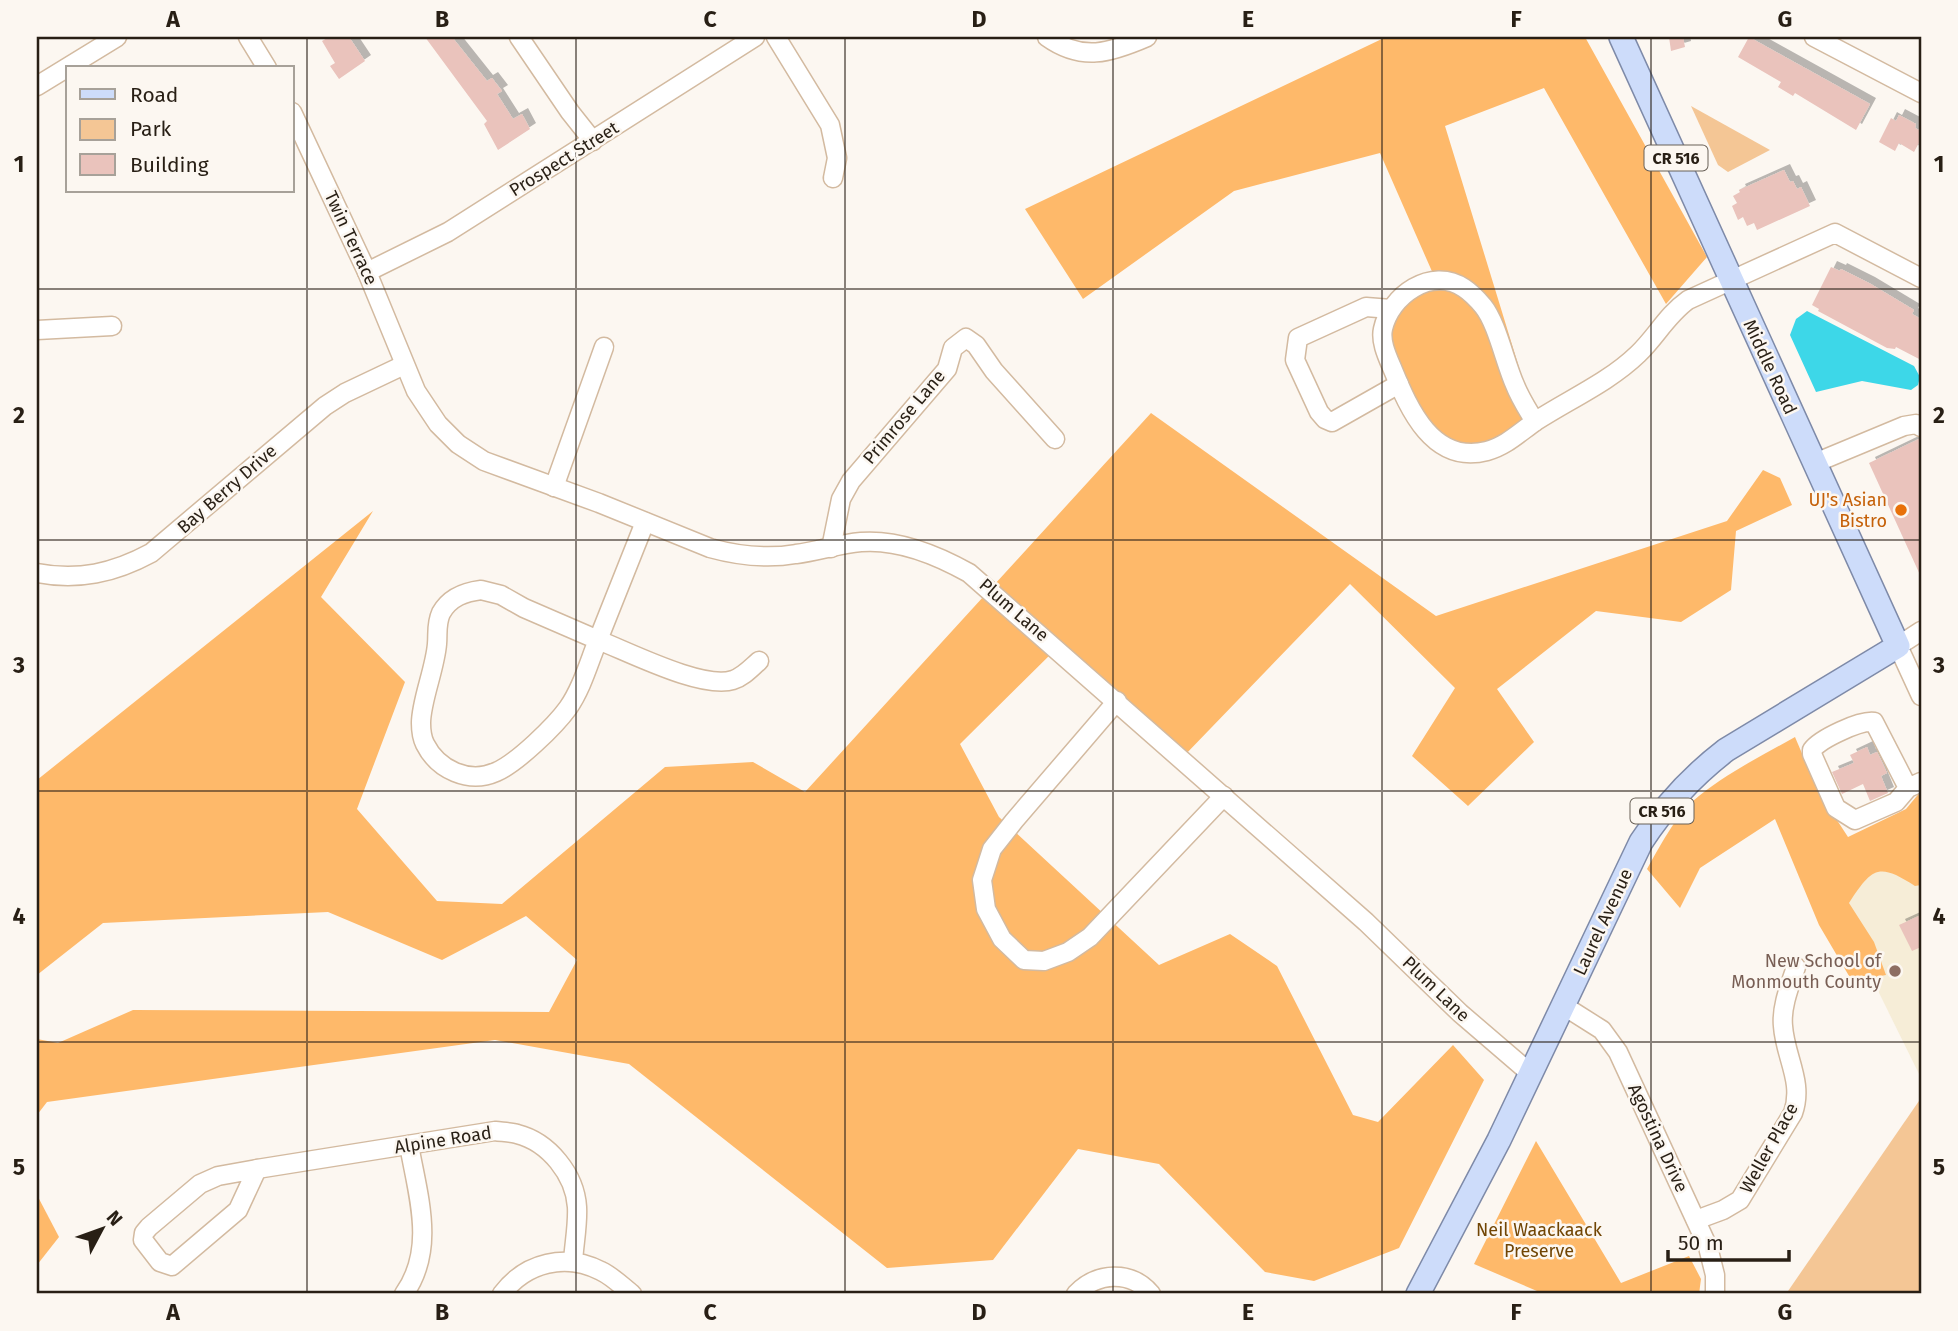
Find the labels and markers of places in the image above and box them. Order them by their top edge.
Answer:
place label: UJ's Asian Bistro [1809,489,1887,532]
marker: UJ's Asian Bistro [1893,502,1909,518]
place label: New School of Monmouth County [1731,950,1883,993]
marker: New School of Monmouth County [1887,963,1903,979]

